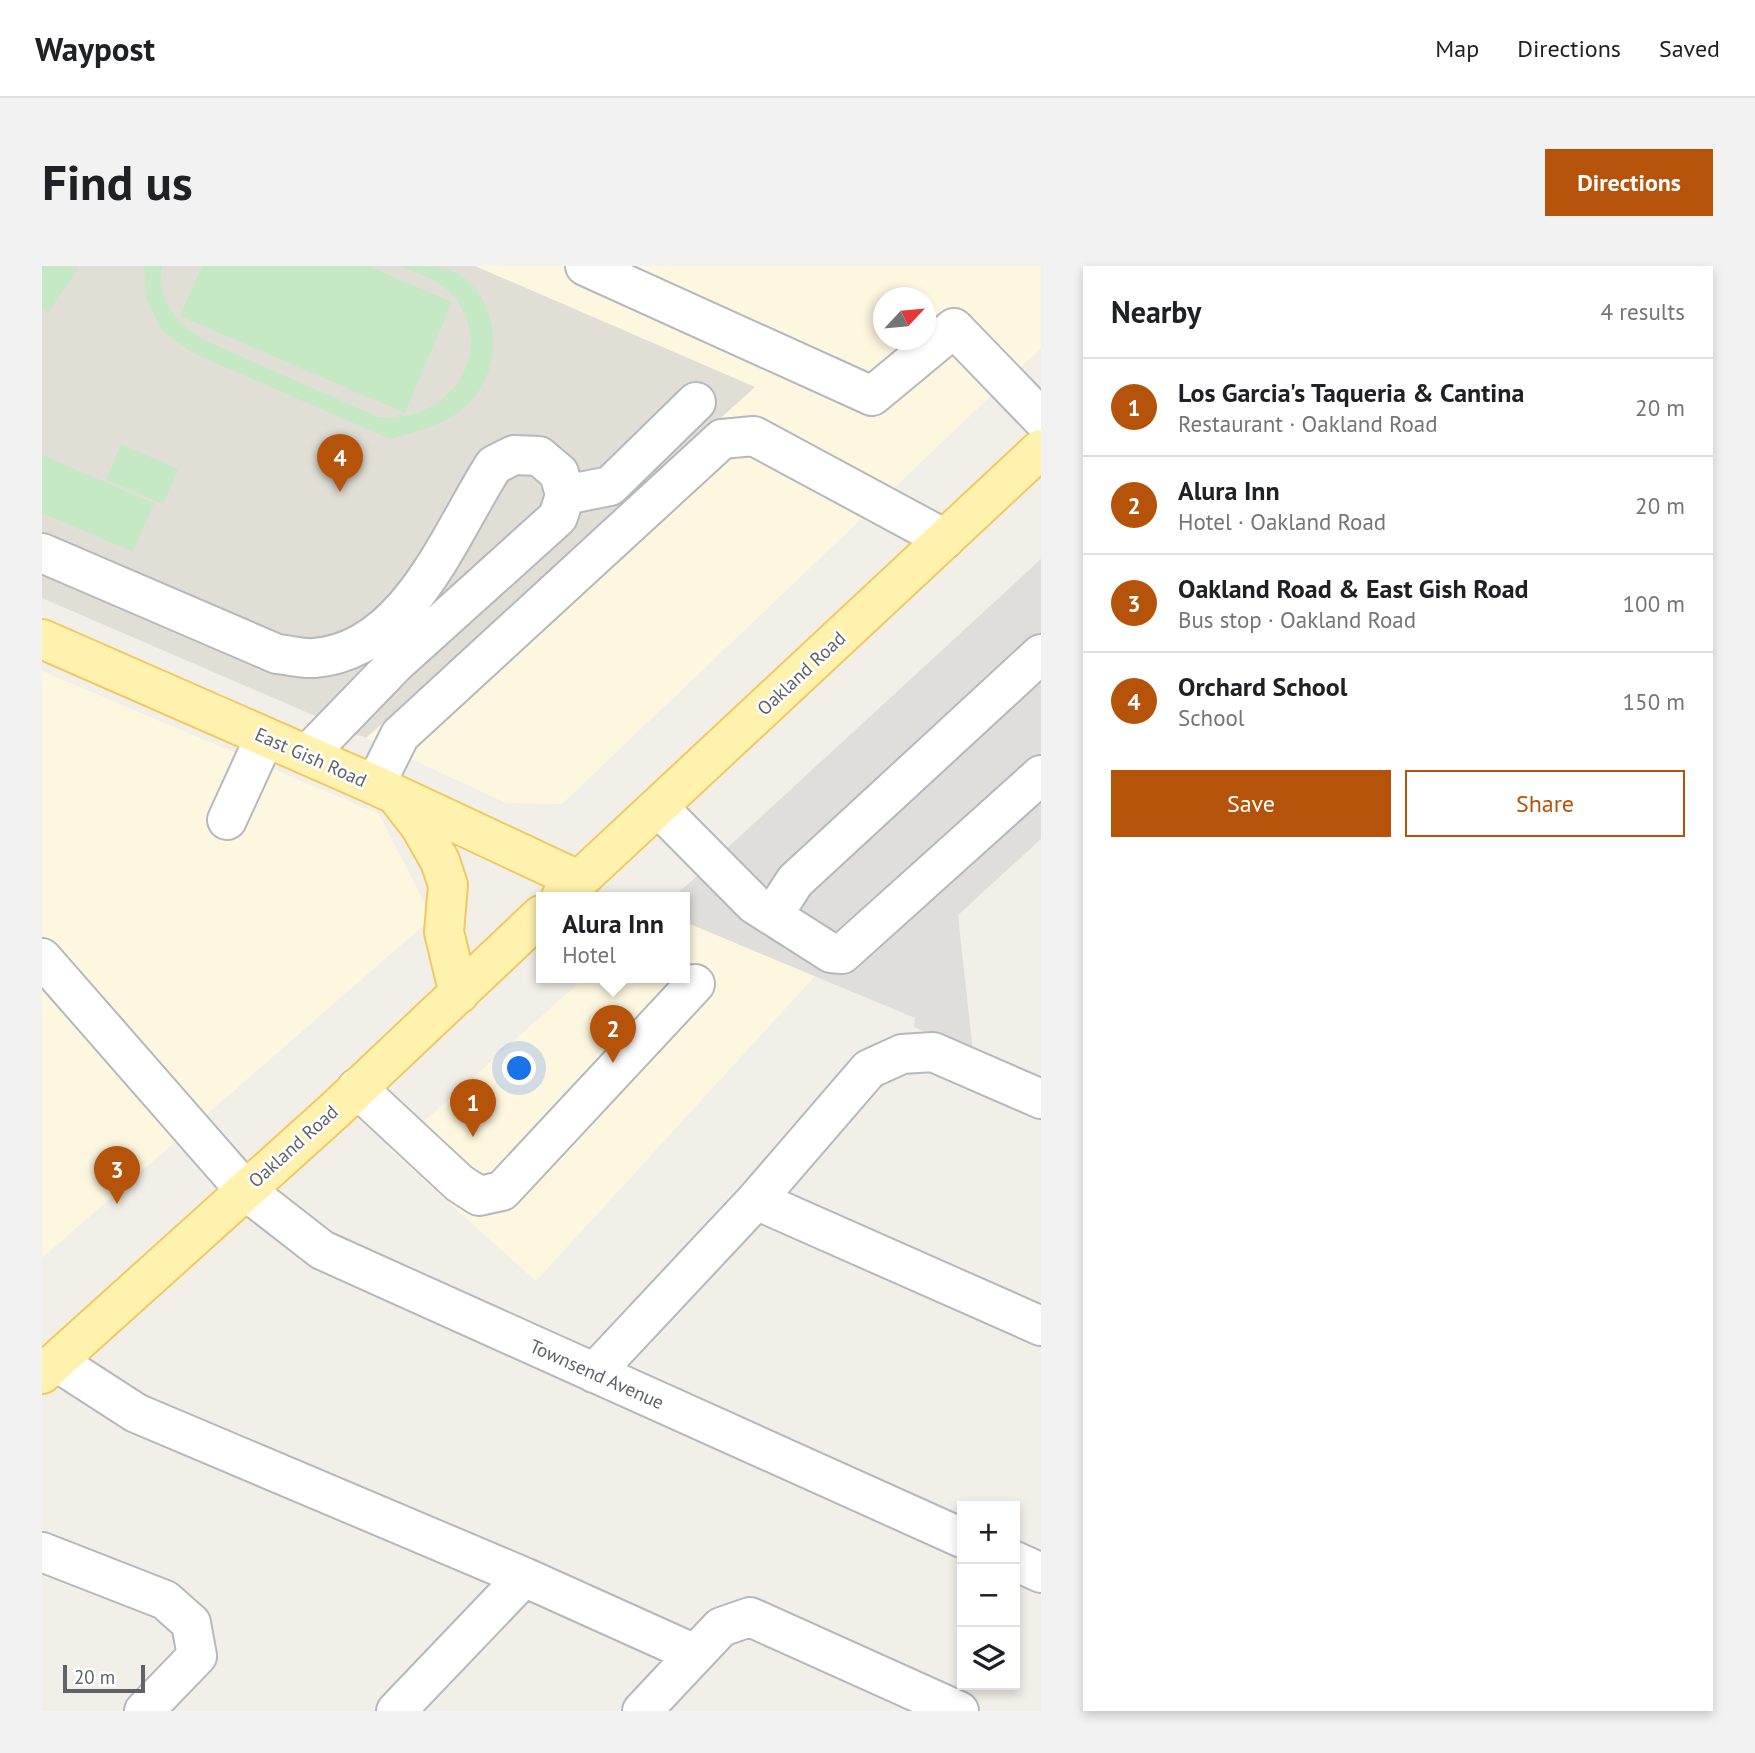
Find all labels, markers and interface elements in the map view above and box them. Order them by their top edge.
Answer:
text: Waypost [35,27,155,70]
text: Map [1435,33,1479,64]
text: Directions [1517,33,1621,64]
text: Saved [1659,33,1720,64]
button: Directions [1545,149,1713,216]
text: Find us [42,150,193,214]
north arrow [873,287,936,350]
text: Nearby [1111,292,1201,331]
text: 4 results [1601,297,1685,326]
text: Los Garcia's Taqueria & Cantina [1178,376,1524,409]
text: 1 [1127,393,1141,422]
text: 20 m [1635,393,1685,422]
text: Restaurant · Oakland Road [1178,409,1438,438]
pin: 4 [317,434,363,492]
text: Alura Inn [1178,474,1280,507]
text: 2 [1127,491,1141,520]
text: 20 m [1635,491,1685,520]
text: Hotel · Oakland Road [1178,507,1386,536]
text: Oakland Road & East Gish Road [1178,572,1529,605]
text: 3 [1127,589,1141,618]
text: 100 m [1623,589,1685,618]
text: Bus stop · Oakland Road [1178,605,1416,634]
street label: Oakland Road [752,626,850,720]
text: Orchard School [1178,670,1347,703]
text: 4 [1127,687,1141,716]
text: 150 m [1623,687,1685,716]
text: School [1178,703,1245,732]
street label: East Gish Road [252,722,370,792]
button: Save [1111,770,1391,837]
button: Share [1405,770,1685,837]
popup [536,892,690,983]
text: Alura Inn [562,907,664,940]
text: Hotel [562,940,616,969]
pin: 2 [590,1005,636,1063]
your location [502,1051,536,1085]
pin: 1 [450,1079,496,1137]
street label: Oakland Road [243,1099,343,1193]
pin: 3 [94,1146,140,1204]
street label: Townsend Avenue [526,1334,668,1414]
map controls [957,1501,1020,1690]
button: + [957,1501,1020,1564]
button: − [957,1564,1020,1627]
button: layers [957,1627,1020,1690]
scale bar [63,1662,145,1694]
text: 20 m [74,1665,115,1689]

